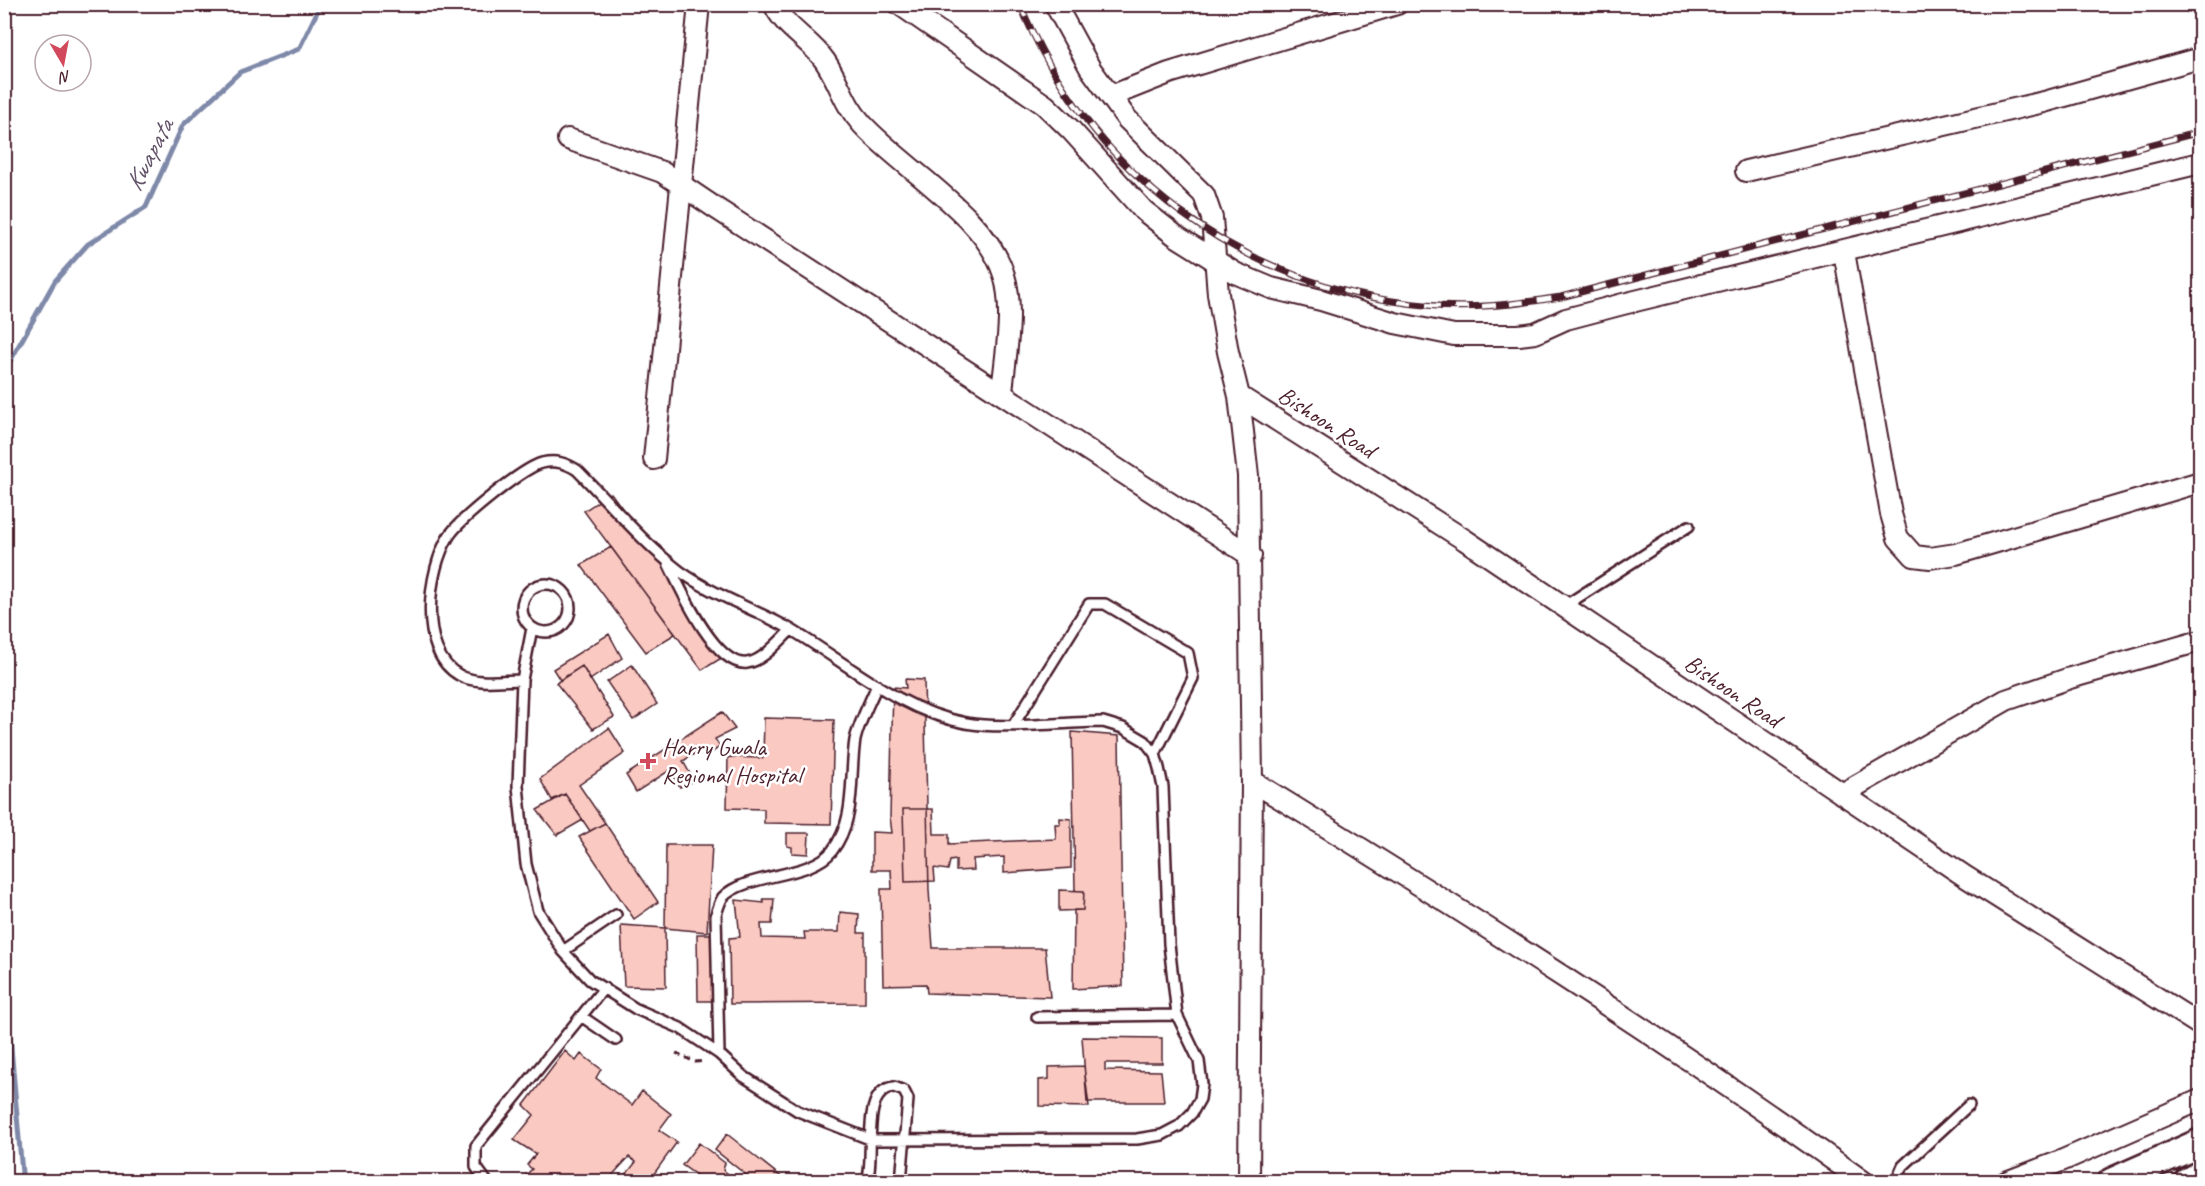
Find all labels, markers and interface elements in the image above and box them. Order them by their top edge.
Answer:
north arrow [33,33,93,93]
text: N [56,66,72,88]
water label: Kwapata [117,111,183,196]
street label: Bishoon Road [1273,379,1384,466]
street label: Bishoon Road [1679,648,1790,736]
place label: Harry Gwala Regional Hospital [662,732,805,790]
marker: Harry Gwala Regional Hospital [639,752,657,770]

